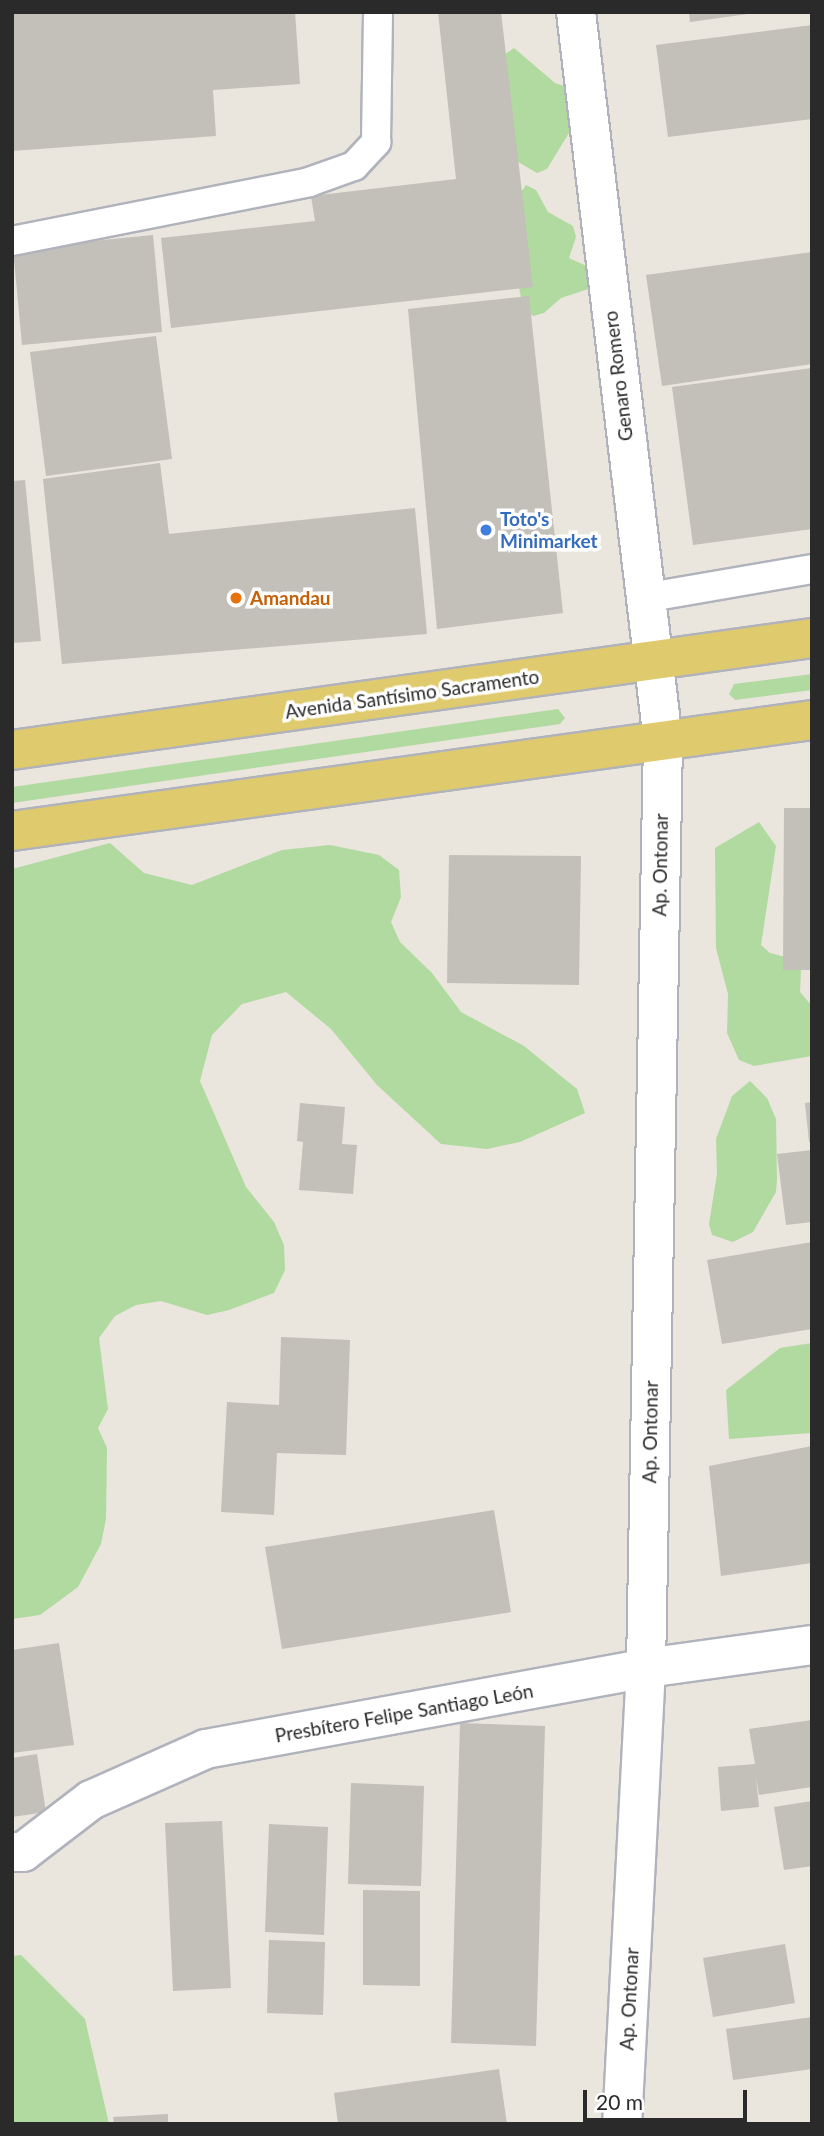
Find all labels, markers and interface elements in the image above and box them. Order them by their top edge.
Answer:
street label: Genaro Romero [599,310,637,442]
place label: Toto's Minimarket [500,508,598,552]
marker: Toto's Minimarket [478,522,494,538]
place label: Amandau [250,587,331,609]
marker: Amandau [228,590,244,606]
street label: Avenida Santísimo Sacramento [284,665,540,723]
street label: Ap. Ontonar [648,813,672,917]
street label: Ap. Ontonar [638,1380,662,1484]
street label: Presbítero Felipe Santiago León [273,1679,535,1747]
street label: Ap. Ontonar [615,1947,643,2051]
scale bar [586,2076,750,2120]
text: 20 m [596,2089,643,2114]

